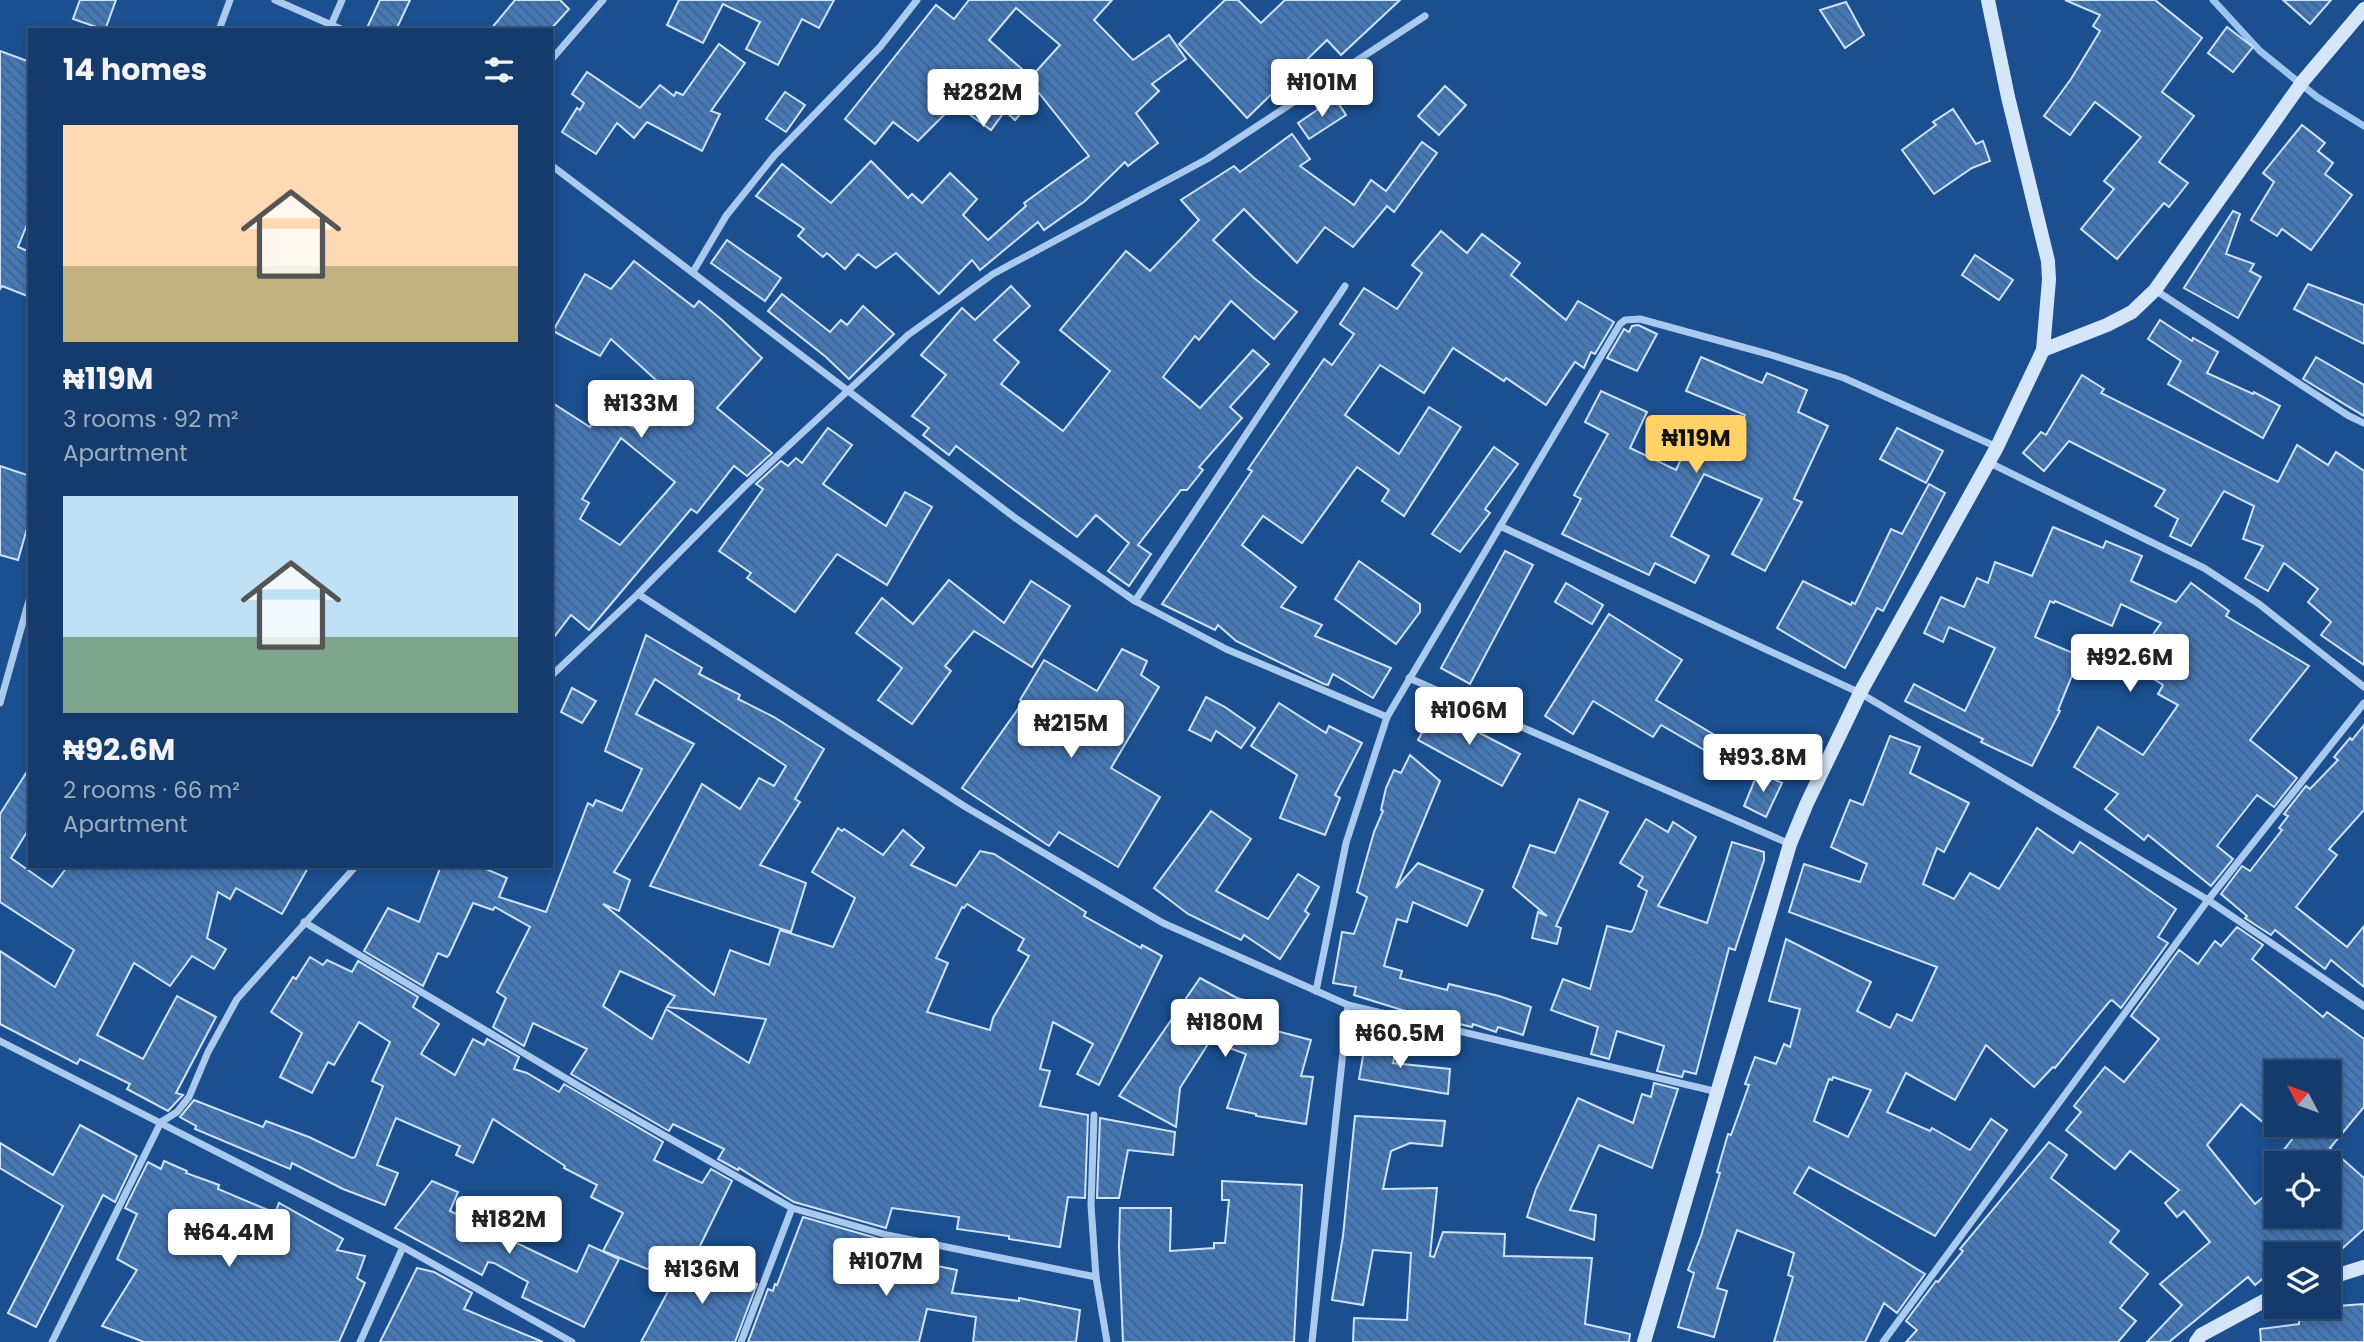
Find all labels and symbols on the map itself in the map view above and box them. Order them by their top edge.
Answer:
pin: ₦101M [1273,60,1371,119]
pin: ₦282M [934,69,1032,129]
pin: ₦133M [592,380,690,440]
pin: ₦119M [1647,416,1745,475]
pin: ₦92.6M [2073,634,2187,694]
pin: ₦106M [1420,688,1518,747]
pin: ₦215M [1022,700,1120,760]
pin: ₦93.8M [1706,734,1820,794]
pin: ₦180M [1176,1000,1274,1059]
pin: ₦60.5M [1343,1010,1457,1070]
north arrow [2264,1060,2342,1138]
pin: ₦182M [460,1196,558,1256]
pin: ₦64.4M [172,1210,286,1269]
pin: ₦107M [837,1238,935,1298]
pin: ₦136M [653,1246,751,1306]

